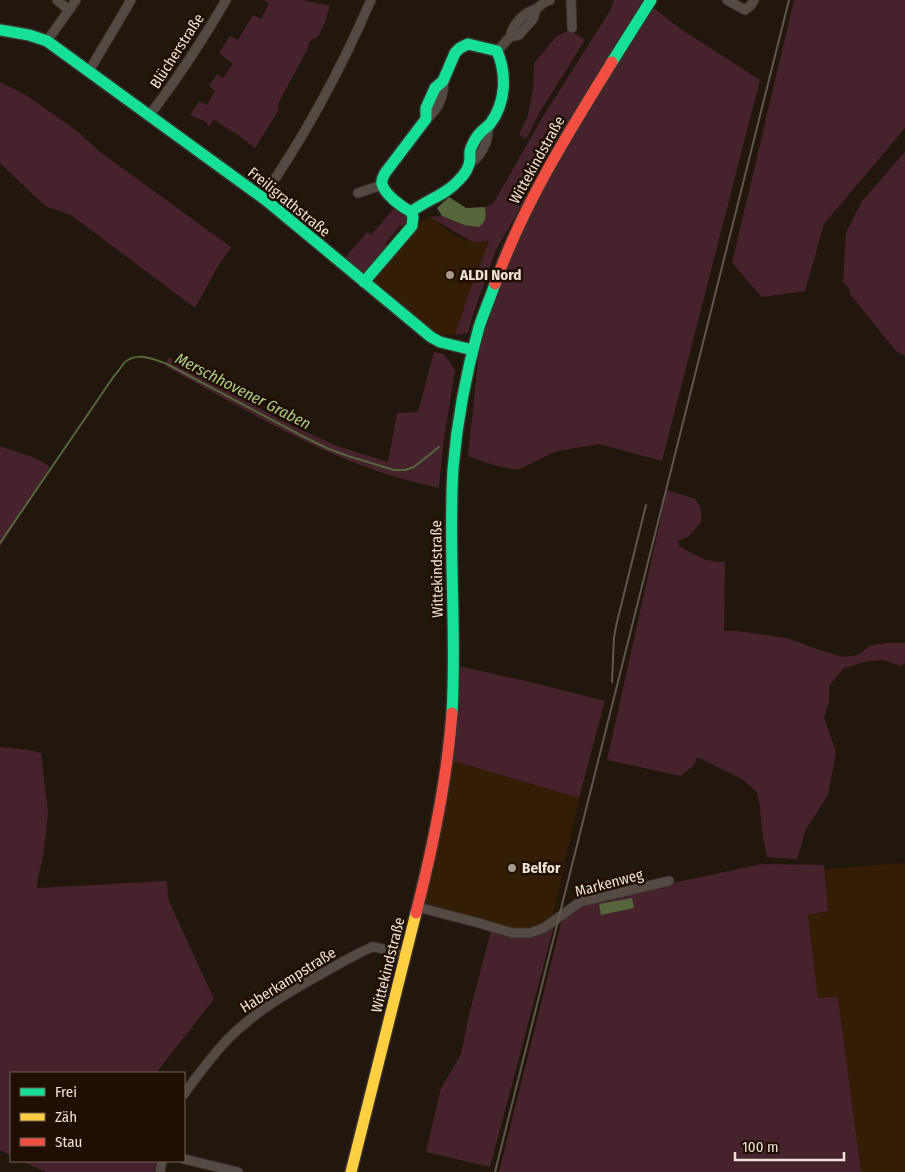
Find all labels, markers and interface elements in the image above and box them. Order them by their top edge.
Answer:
street label: Blücherstraße [146,10,208,92]
street label: Wittekindstraße [505,113,569,207]
street label: Freiligrathstraße [244,163,334,241]
place label: ALDI Nord [459,266,521,284]
marker: ALDI Nord [444,269,456,281]
water label: Merschhovener Graben [172,349,314,433]
street label: Wittekindstraße [427,520,447,618]
place label: Belfor [522,859,561,877]
marker: Belfor [506,862,518,874]
street label: Markenweg [573,865,645,901]
street label: Wittekindstraße [367,915,409,1015]
street label: Haberkampstraße [237,943,339,1017]
legend [10,1072,185,1162]
text: Frei [55,1083,77,1101]
text: Zäh [55,1108,77,1126]
scale bar [735,1130,844,1162]
text: Stau [55,1133,82,1151]
text: 100 m [742,1138,779,1156]

